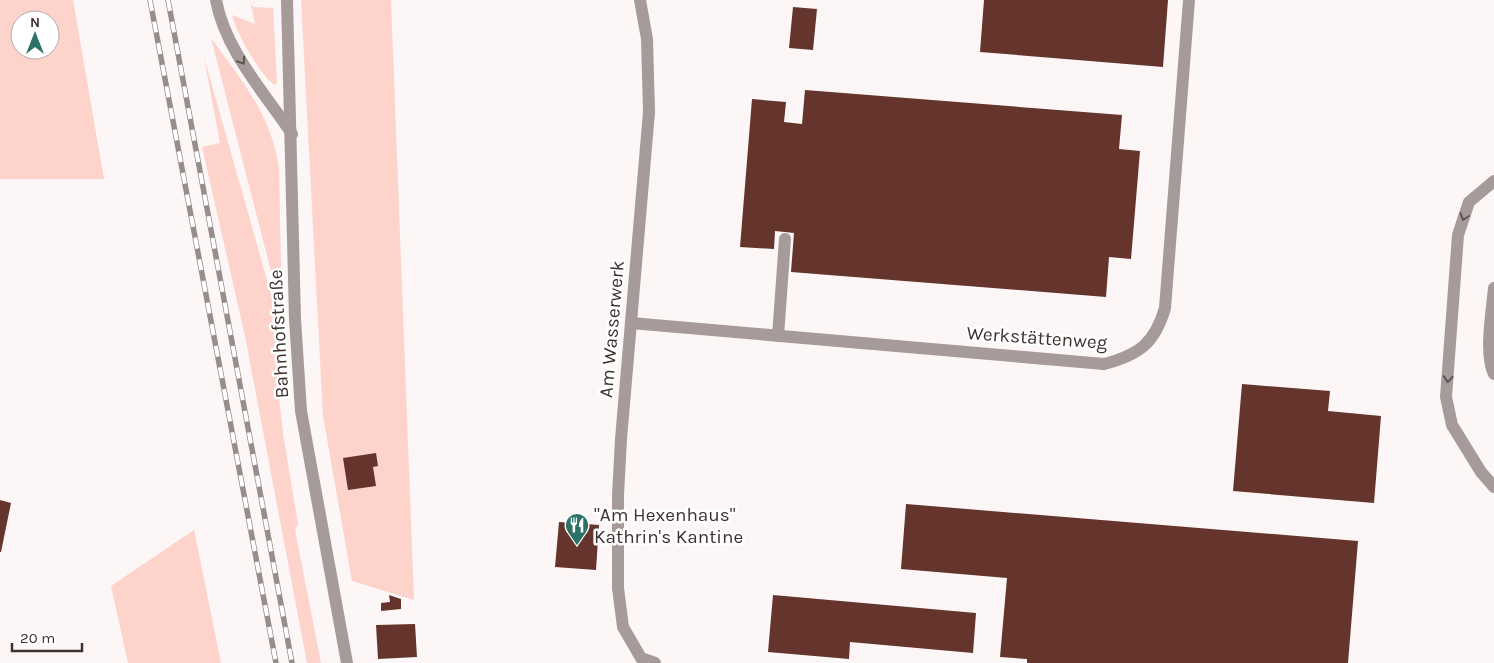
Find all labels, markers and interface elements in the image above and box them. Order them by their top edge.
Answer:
north arrow [10,10,60,60]
text: N [30,14,40,31]
one-way arrow [236,56,246,65]
one-way arrow [1460,213,1470,221]
street label: Am Wasserwerk [595,259,629,399]
street label: Bahnhofstraße [265,269,293,399]
street label: Werkstättenweg [966,322,1108,354]
one-way arrow [1442,375,1453,383]
place label: "Am Hexenhaus" Kathrin's Kantine [594,504,743,548]
restaurant icon: "Am Hexenhaus" Kathrin's Kantine [564,512,590,546]
scale bar [12,620,82,652]
text: 20 m [20,629,55,647]

